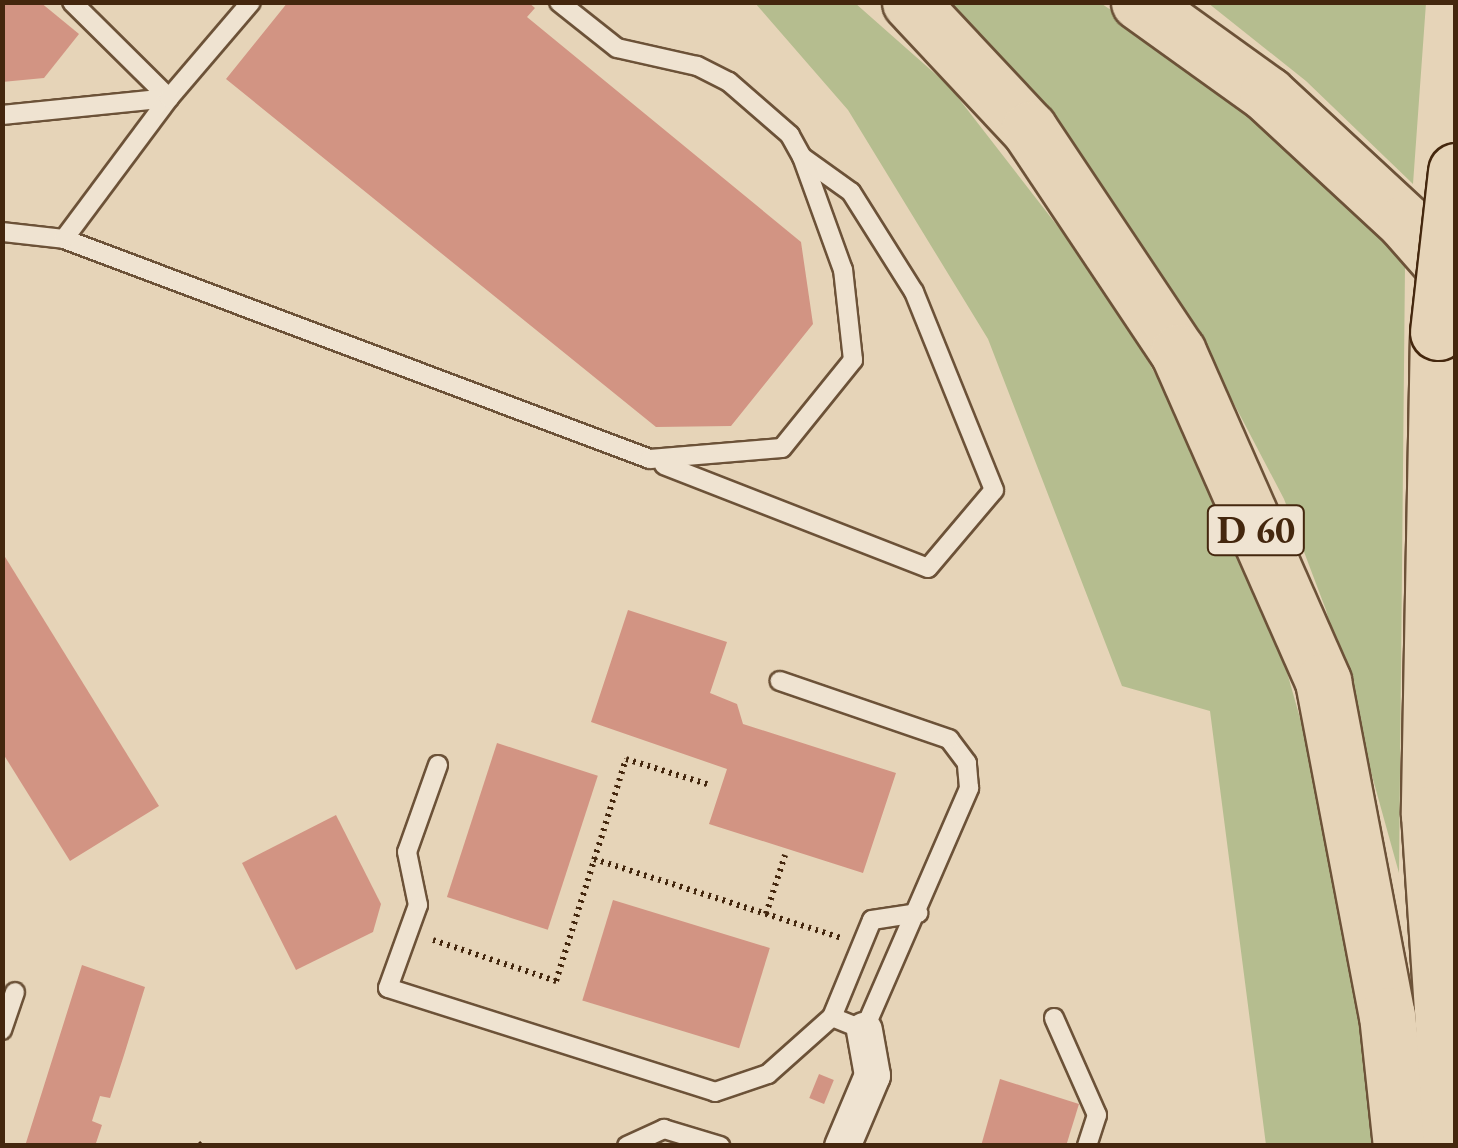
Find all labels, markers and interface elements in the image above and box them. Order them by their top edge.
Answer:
road number: D 60 [1206,497,1306,563]

